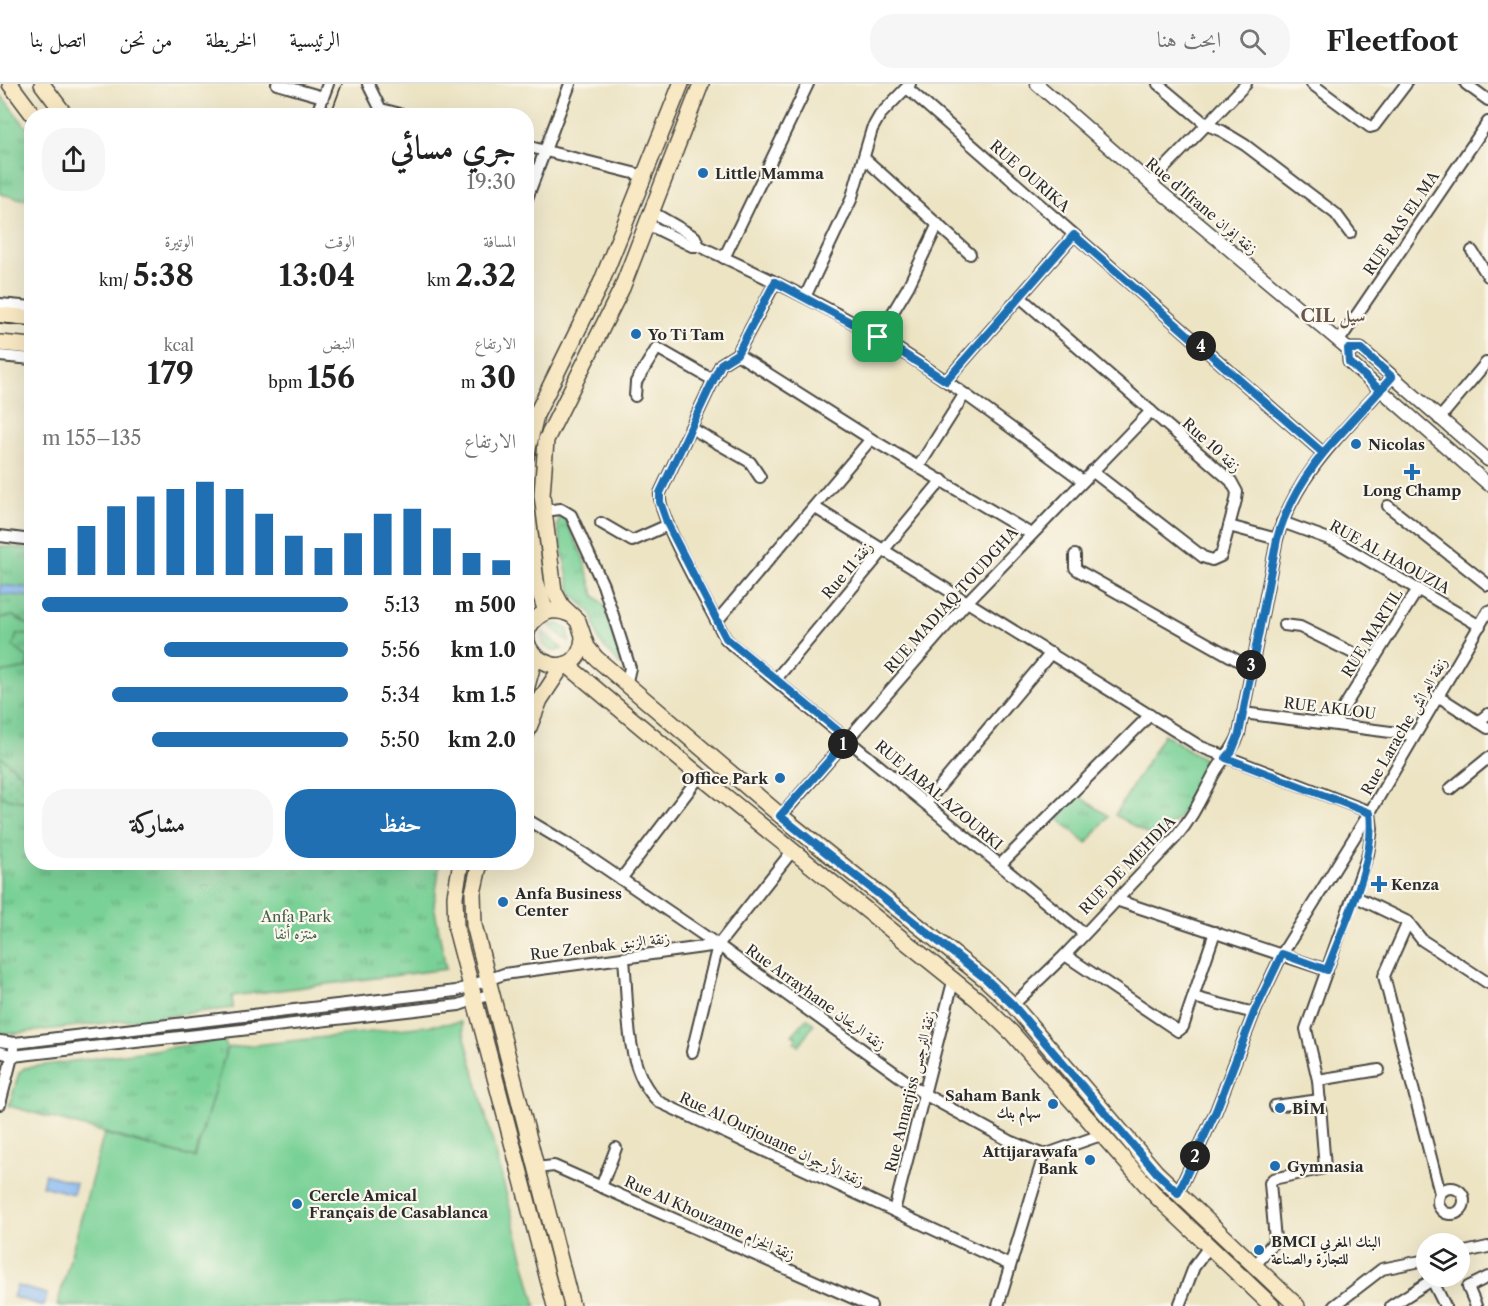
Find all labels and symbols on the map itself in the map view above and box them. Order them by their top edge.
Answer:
street label: RUE OURIKA [986,136,1075,217]
street label: Rue d'Ifrane زنقة إفران [1141,153,1262,259]
place label: Little Mamma [715,164,824,183]
marker: Little Mamma [696,166,710,180]
street label: RUE RAS EL MA [1359,166,1443,279]
district label: CIL سيل [1301,305,1365,329]
pin [852,311,903,362]
place label: Yo Ti Tam [647,325,724,344]
marker: Yo Ti Tam [629,327,643,341]
pin: 4 [1186,331,1216,361]
street label: Rue 10 زنقة [1179,414,1245,476]
place label: Nicolas [1368,435,1425,454]
marker: Nicolas [1349,437,1363,451]
marker: Long Champ [1405,465,1419,479]
place label: Long Champ [1363,481,1461,500]
street label: RUE AL HAOUZIA [1326,516,1454,598]
street label: RUE MADIAQ TOUDGHA [880,522,1022,677]
street label: Rue 11 زنقة [817,537,877,603]
street label: RUE MARTIL [1337,585,1407,681]
pin: 3 [1236,650,1266,680]
street label: Rue Larache زنقة العرائش [1357,654,1452,799]
street label: RUE AKLOU [1283,693,1378,723]
pin: 1 [828,729,858,759]
street label: RUE JABAL AZOURKI [871,736,1007,854]
place label: Office Park [682,769,769,788]
marker: Office Park [773,771,787,785]
street label: RUE DE MEHDIA [1075,811,1180,918]
place label: Kenza [1391,875,1439,894]
marker: Kenza [1372,877,1386,891]
place label: Anfa Business Center [514,884,622,920]
marker: Anfa Business Center [496,895,510,909]
park label: Anfa Park منتزه أنفا [260,907,332,943]
street label: Rue Zenbak زنقة الزنبق [529,928,671,964]
street label: Rue Arrayhane زنقة الريحان [742,940,890,1054]
street label: Rue Annarjiss زنقة النرجس [881,1008,940,1174]
place label: Saham Bank سهام بنك [945,1086,1042,1126]
street label: Rue Al Ourjouane زنقة الأرجوان [676,1087,868,1190]
marker: Saham Bank سهام بنك [1046,1097,1060,1111]
place label: BİM [1292,1099,1325,1118]
marker: BİM [1273,1101,1287,1115]
pin: 2 [1180,1141,1210,1171]
place label: Attijarawafa Bank [981,1142,1079,1178]
marker: Attijarawafa Bank [1083,1153,1097,1167]
place label: Gymnasia [1287,1157,1364,1176]
marker: Gymnasia [1268,1159,1282,1173]
street label: Rue Al Khouzame زنقة الخزام [620,1172,798,1268]
place label: Cercle Amical Français de Casablanca [309,1186,489,1222]
marker: Cercle Amical Français de Casablanca [290,1197,304,1211]
place label: BMCI البنك المغربي للتجارة والصناعة [1271,1232,1381,1268]
marker: BMCI البنك المغربي للتجارة والصناعة [1252,1243,1266,1257]

